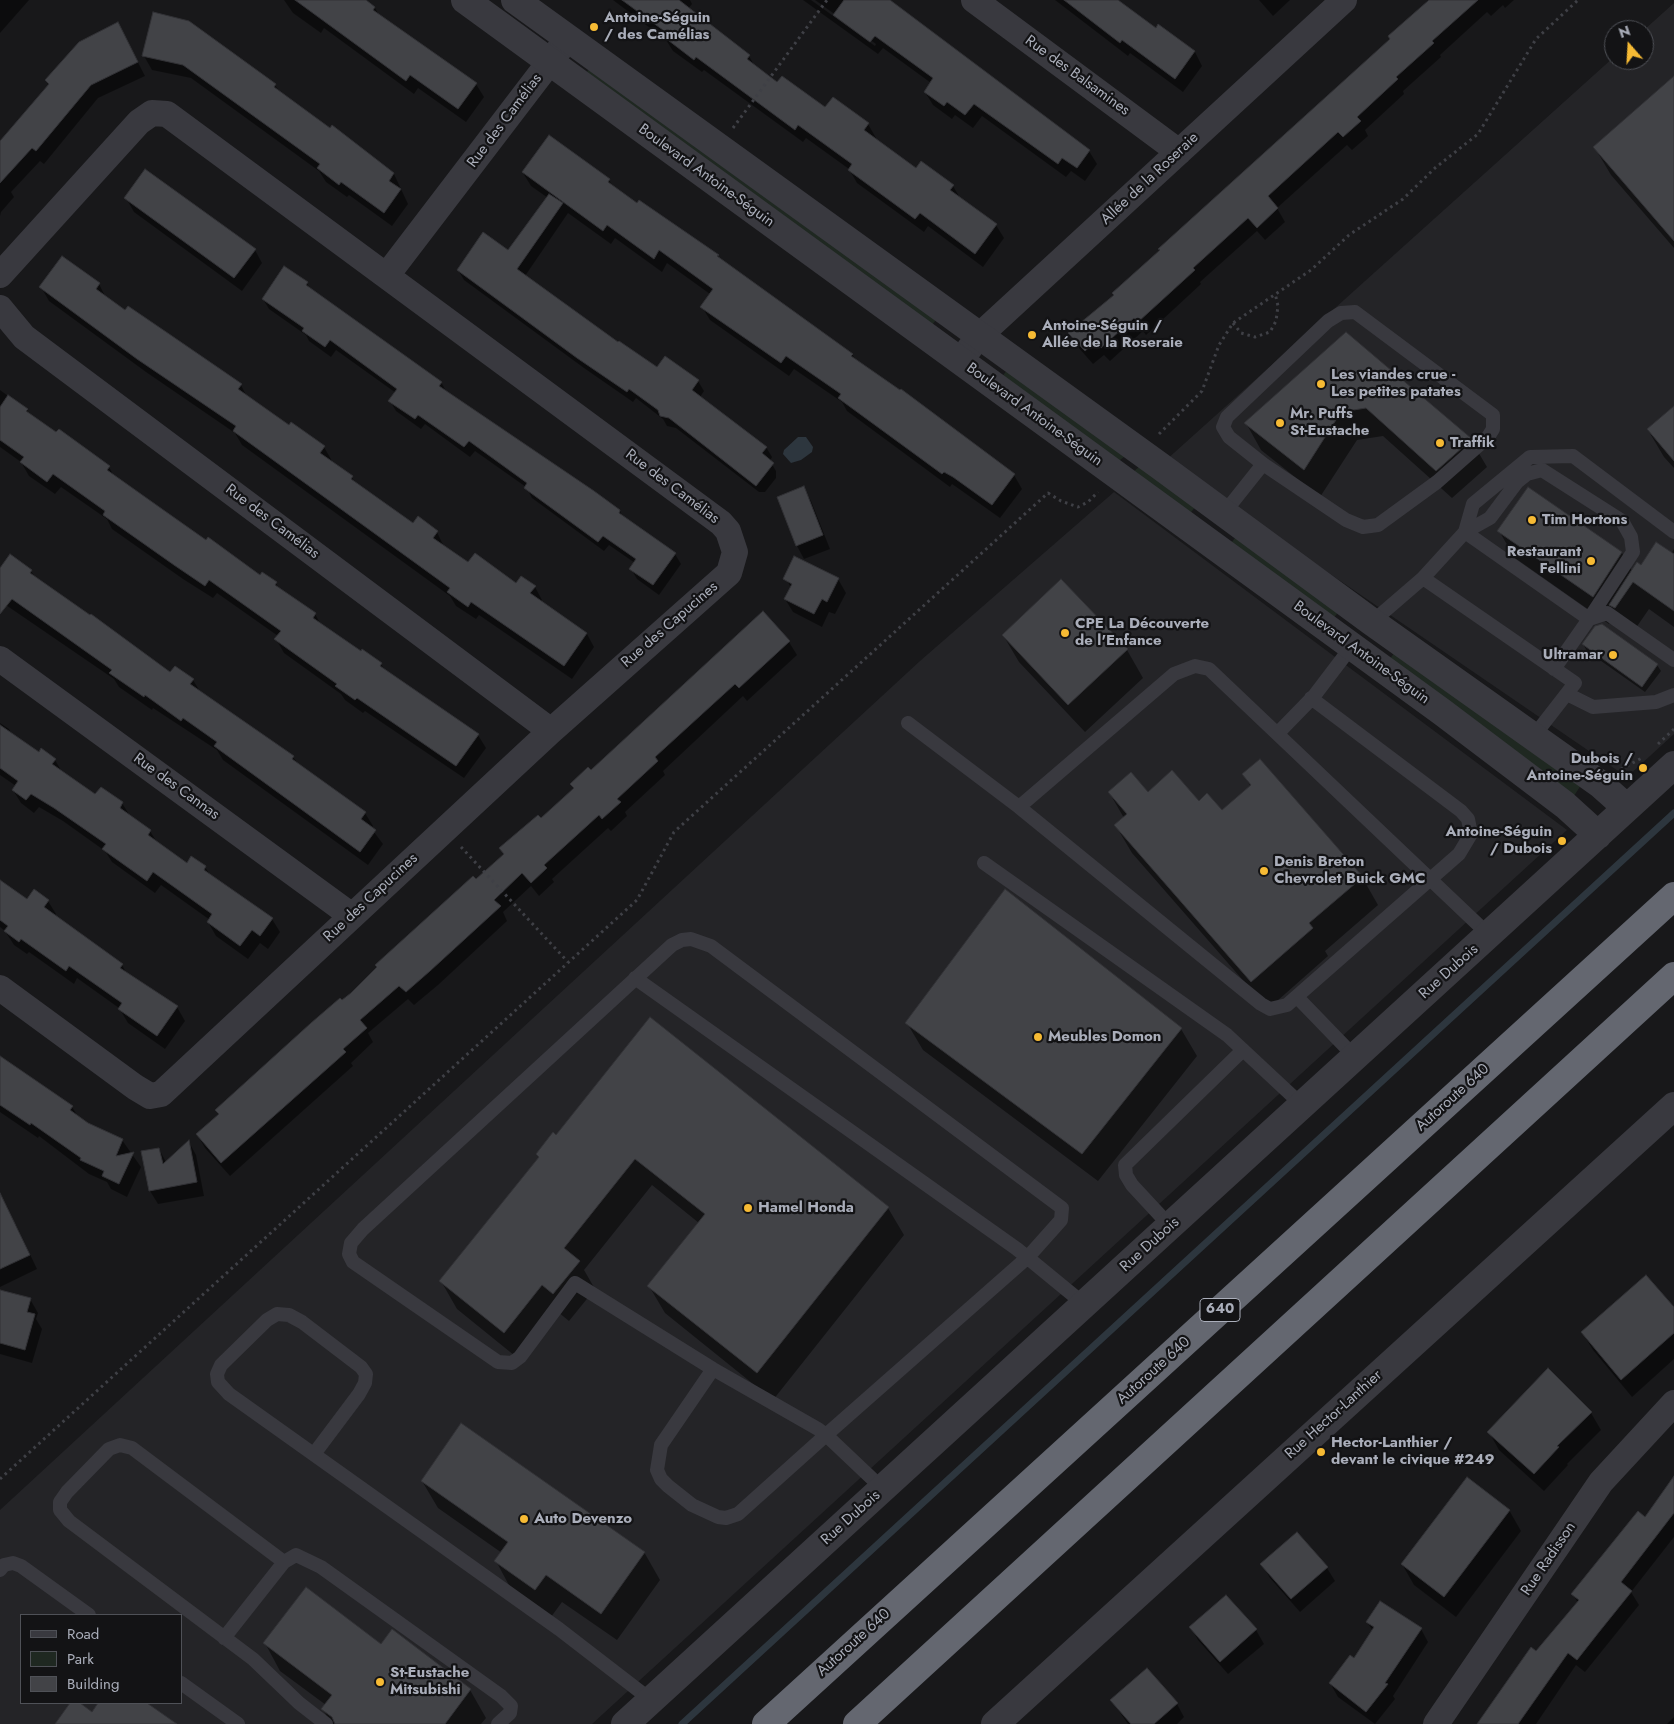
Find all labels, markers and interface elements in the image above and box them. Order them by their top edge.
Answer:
place label: Antoine-Séguin / des Camélias [604,9,710,44]
north arrow [1604,20,1654,70]
text: N [1616,20,1633,43]
marker: Antoine-Séguin / des Camélias [588,21,600,33]
street label: Rue des Balsamines [1021,32,1133,120]
street label: Rue des Camélias [464,71,546,171]
street label: Boulevard Antoine-Séguin [634,121,778,231]
street label: Allée de la Roseraie [1097,129,1203,229]
place label: Antoine-Séguin / Allée de la Roseraie [1042,317,1183,352]
marker: Antoine-Séguin / Allée de la Roseraie [1026,329,1038,341]
street label: Boulevard Antoine-Séguin [962,360,1106,470]
place label: Les viandes crue - Les petites patates [1331,366,1461,401]
marker: Les viandes crue - Les petites patates [1315,378,1327,390]
place label: Mr. Puffs St-Eustache [1290,405,1369,440]
marker: Mr. Puffs St-Eustache [1274,417,1286,429]
place label: Traffik [1450,434,1495,452]
marker: Traffik [1434,437,1446,449]
street label: Rue des Camélias [622,446,722,528]
street label: Rue des Camélias [222,481,322,563]
place label: Tim Hortons [1542,511,1627,529]
marker: Tim Hortons [1526,514,1538,526]
place label: Restaurant Fellini [1507,543,1581,578]
marker: Restaurant Fellini [1585,555,1597,567]
street label: Rue des Capucines [618,578,722,672]
street label: Boulevard Antoine-Séguin [1289,598,1433,708]
place label: CPE La Découverte de l'Enfance [1075,615,1209,650]
marker: CPE La Découverte de l'Enfance [1059,627,1071,639]
place label: Ultramar [1543,646,1603,664]
marker: Ultramar [1607,649,1619,661]
street label: Rue des Cannas [130,750,222,824]
place label: Dubois / Antoine-Séguin [1527,750,1633,785]
marker: Dubois / Antoine-Séguin [1637,762,1649,774]
place label: Antoine-Séguin / Dubois [1446,823,1552,858]
marker: Antoine-Séguin / Dubois [1556,835,1568,847]
street label: Rue des Capucines [320,850,422,946]
place label: Denis Breton Chevrolet Buick GMC [1274,853,1425,888]
marker: Denis Breton Chevrolet Buick GMC [1258,865,1270,877]
street label: Rue Dubois [1416,941,1482,1003]
place label: Meubles Domon [1048,1028,1161,1046]
marker: Meubles Domon [1032,1031,1044,1043]
street label: Autoroute 640 [1413,1060,1493,1136]
place label: Hamel Honda [758,1199,854,1217]
marker: Hamel Honda [742,1202,754,1214]
street label: Rue Dubois [1117,1214,1183,1276]
road number: 640 [1200,1298,1240,1322]
street label: Autoroute 640 [1114,1333,1194,1409]
street label: Rue Hector-Lanthier [1282,1367,1386,1463]
place label: Hector-Lanthier / devant le civique #249 [1331,1434,1495,1469]
marker: Hector-Lanthier / devant le civique #249 [1315,1446,1327,1458]
street label: Rue Dubois [818,1487,884,1549]
place label: Auto Devenzo [534,1510,632,1528]
marker: Auto Devenzo [518,1513,530,1525]
street label: Rue Radisson [1518,1519,1580,1599]
street label: Autoroute 640 [814,1605,894,1681]
legend [20,1614,182,1704]
text: Road [67,1623,99,1645]
text: Park [67,1648,94,1670]
place label: St-Eustache Mitsubishi [390,1664,469,1699]
text: Building [67,1673,119,1695]
marker: St-Eustache Mitsubishi [374,1676,386,1688]

